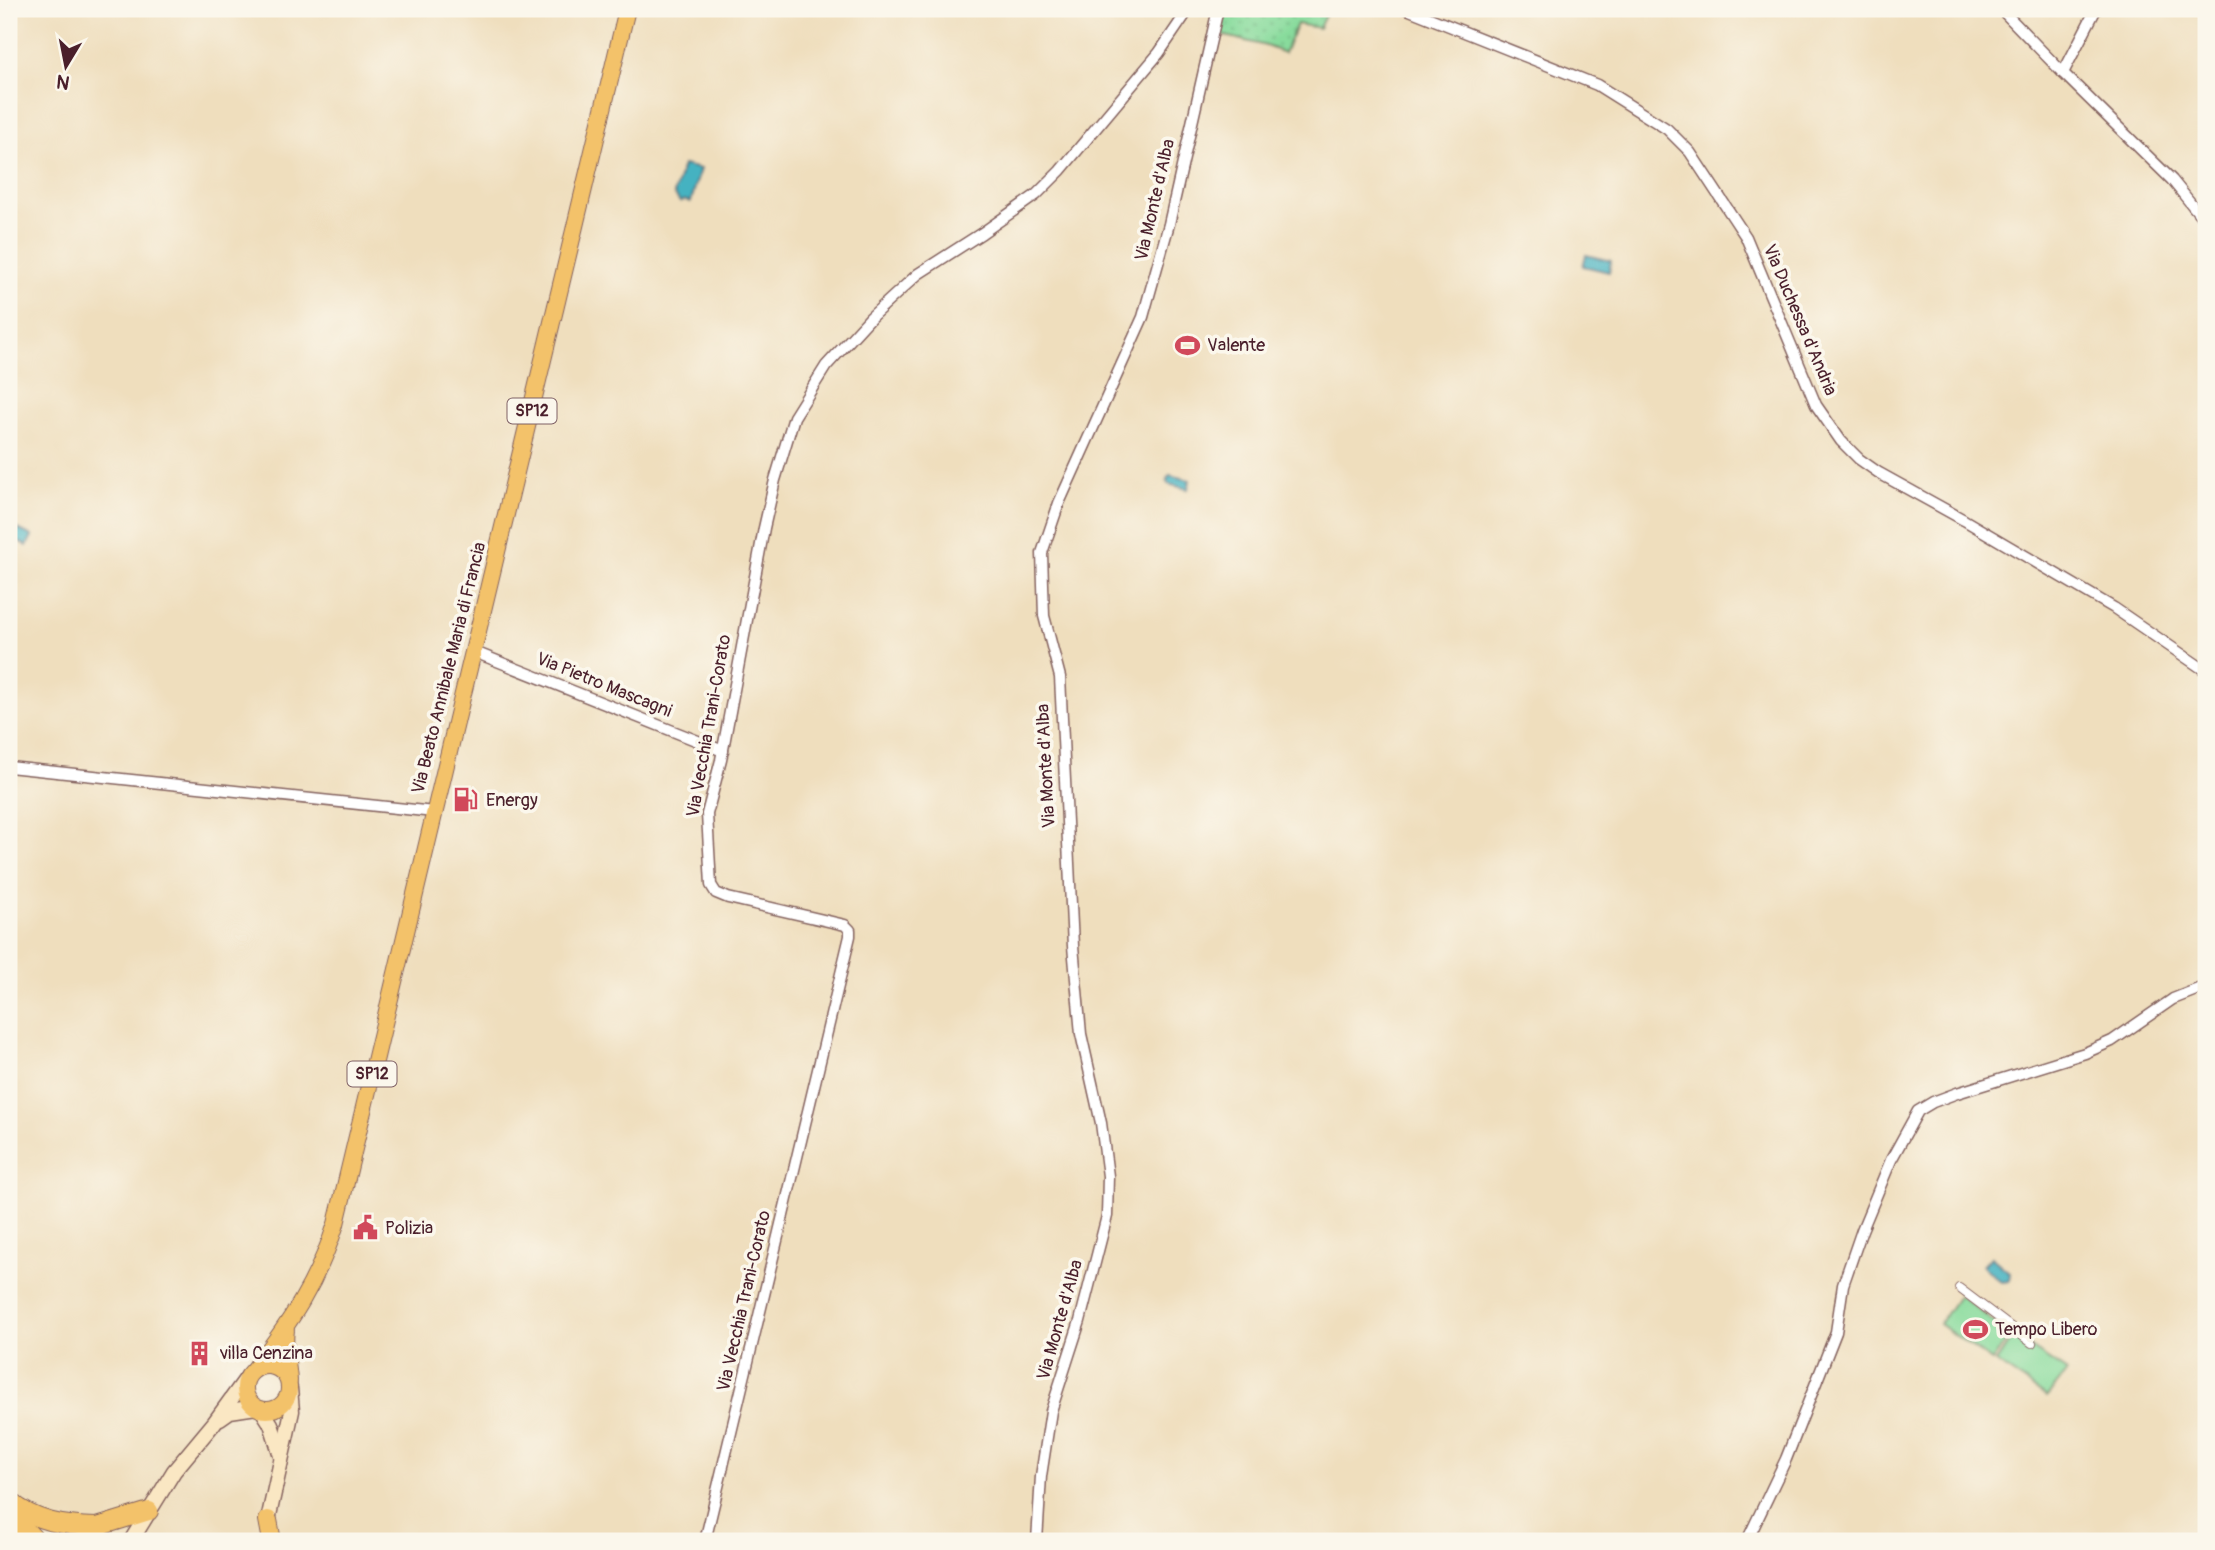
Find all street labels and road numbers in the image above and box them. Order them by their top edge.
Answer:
street label: Via Monte d'Alba [1130,137,1180,263]
street label: Via Duchessa d'Andria [1758,241,1842,399]
road number: SP12 [508,398,556,424]
street label: Via Beato Annibale Maria di Francia [407,540,491,796]
street label: Via Vecchia Trani-Corato [682,633,736,819]
street label: Via Pietro Mascagni [533,647,675,723]
street label: Via Monte d'Alba [1031,703,1061,829]
road number: SP12 [348,1062,396,1086]
street label: Via Vecchia Trani-Corato [712,1208,776,1394]
street label: Via Monte d'Alba [1032,1257,1088,1383]

